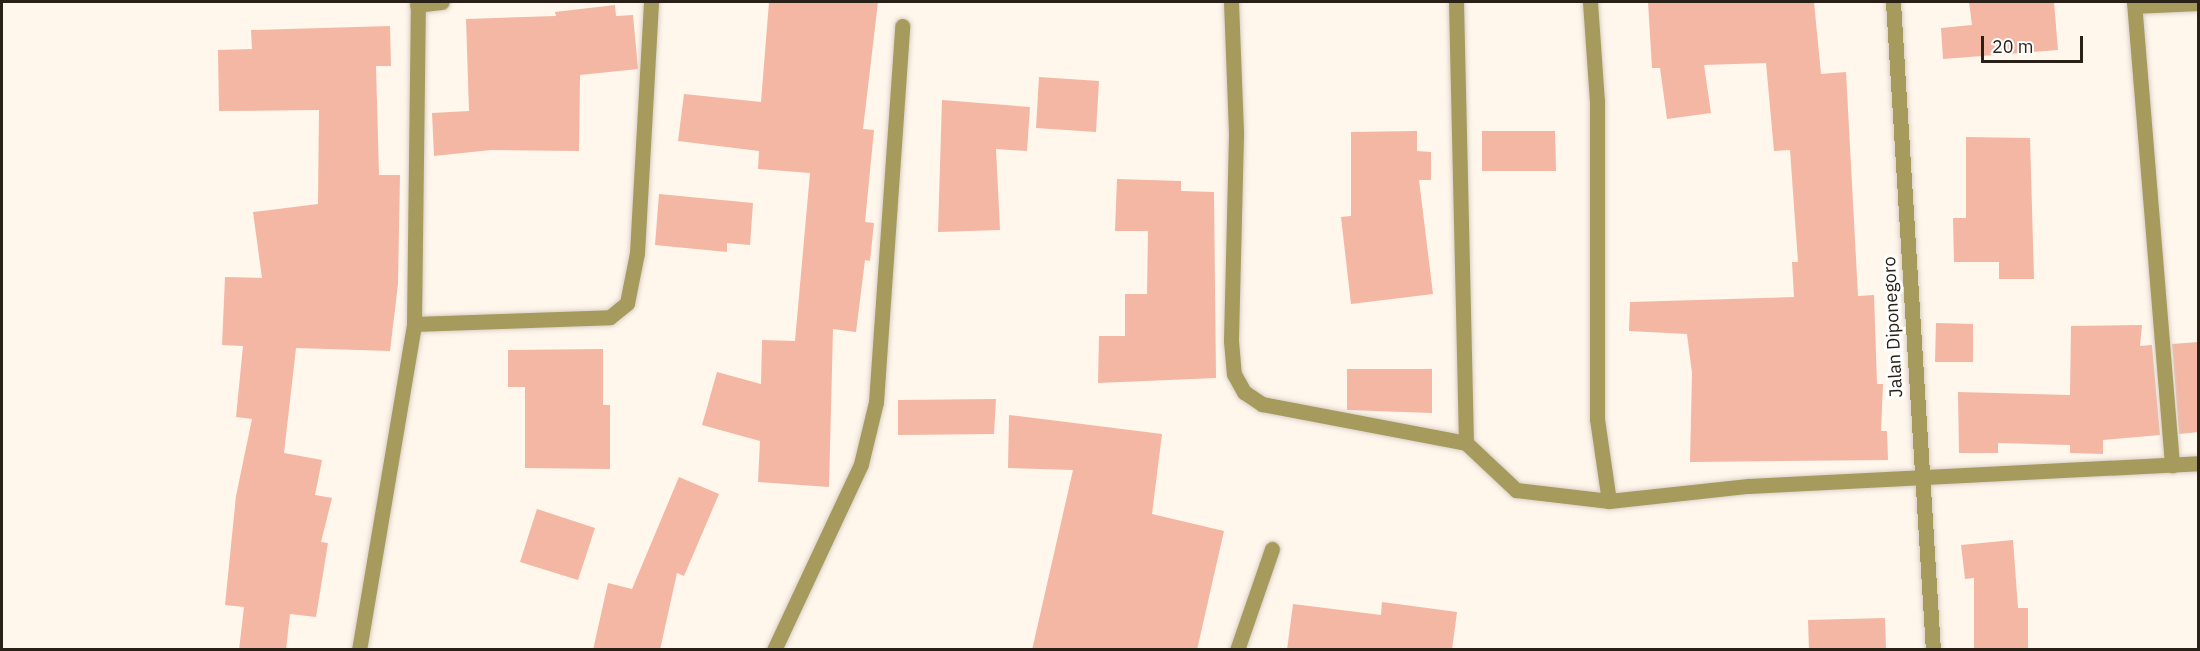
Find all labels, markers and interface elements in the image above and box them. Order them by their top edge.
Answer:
scale bar [1984,24,2086,62]
text: 20 m [1992,35,2034,58]
street label: Jalan Diponegoro [1879,256,1907,398]

